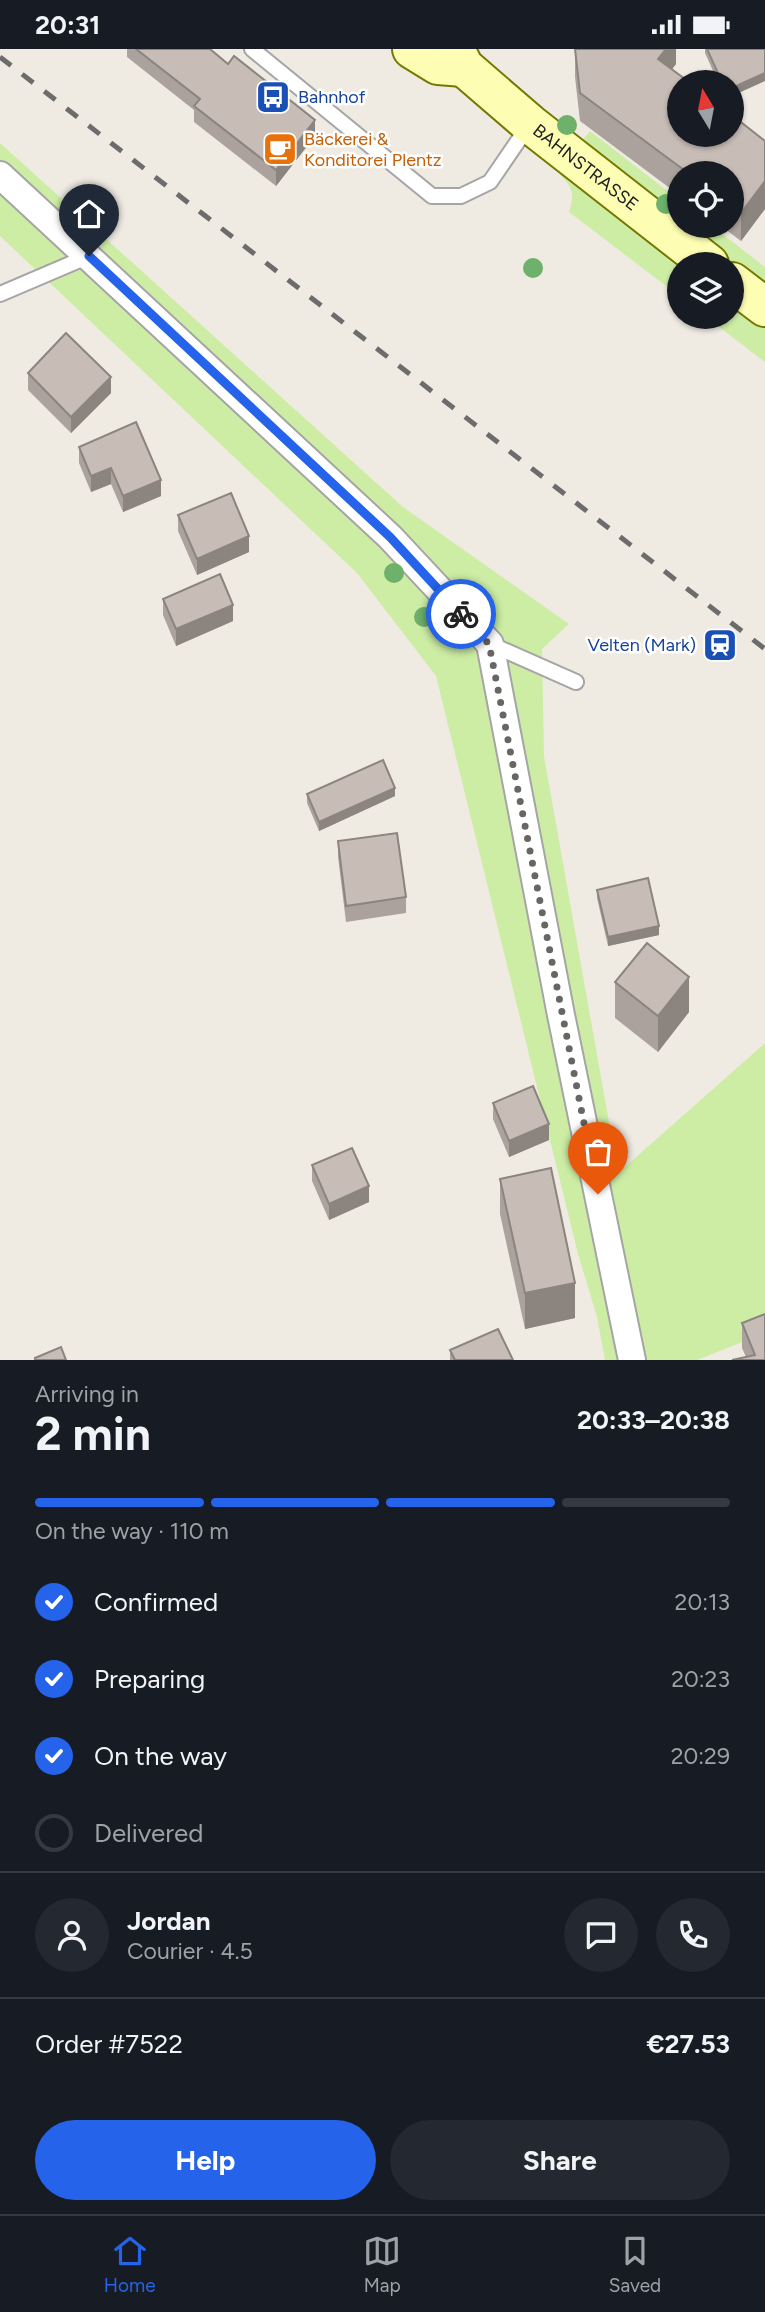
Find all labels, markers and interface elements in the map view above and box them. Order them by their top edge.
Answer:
text: 20:31 [35,9,100,41]
north arrow [667,70,744,147]
map controls [667,70,744,329]
bus stop icon: Bahnhof [254,78,292,116]
place label: Bahnhof [298,86,366,108]
street label: BAHNSTRASSE [529,119,643,216]
place label: Bäckerei & Konditorei Plentz [304,128,442,171]
cafe icon: Bäckerei & Konditorei Plentz [261,130,299,168]
button: locate [667,161,744,238]
pin [59,184,119,256]
icon: home [70,195,108,233]
button: layers [667,252,744,329]
courier [426,579,496,649]
icon: bike [442,595,480,633]
station icon: Velten (Mark) [701,626,739,664]
place label: Velten (Mark) [588,634,696,656]
pin [568,1122,628,1194]
icon: bag [579,1133,617,1171]
text: Arriving in [35,1380,139,1408]
text: 20:33–20:38 [577,1404,730,1436]
text: 2 min [35,1406,151,1462]
text: On the way · 110 m [35,1517,229,1545]
icon: check [35,1583,73,1621]
text: Confirmed [94,1586,218,1618]
text: 20:13 [675,1588,730,1616]
icon: check [35,1660,73,1698]
text: Preparing [94,1663,205,1695]
text: 20:23 [671,1665,730,1693]
icon: check [35,1737,73,1775]
text: On the way [94,1740,227,1772]
text: 20:29 [671,1742,730,1770]
text: Delivered [94,1817,203,1849]
button: person [35,1898,109,1972]
button: chat [564,1898,638,1972]
button: phone [656,1898,730,1972]
text: Jordan [127,1905,210,1937]
text: Courier · 4.5 [127,1937,253,1965]
text: Order #7522 [35,2028,183,2060]
text: €27.53 [646,2028,730,2060]
button: Help [35,2120,376,2200]
button: Share [390,2120,730,2200]
tab: Home [104,2232,156,2297]
tab: Map [363,2232,401,2297]
tab: Saved [609,2232,661,2297]

